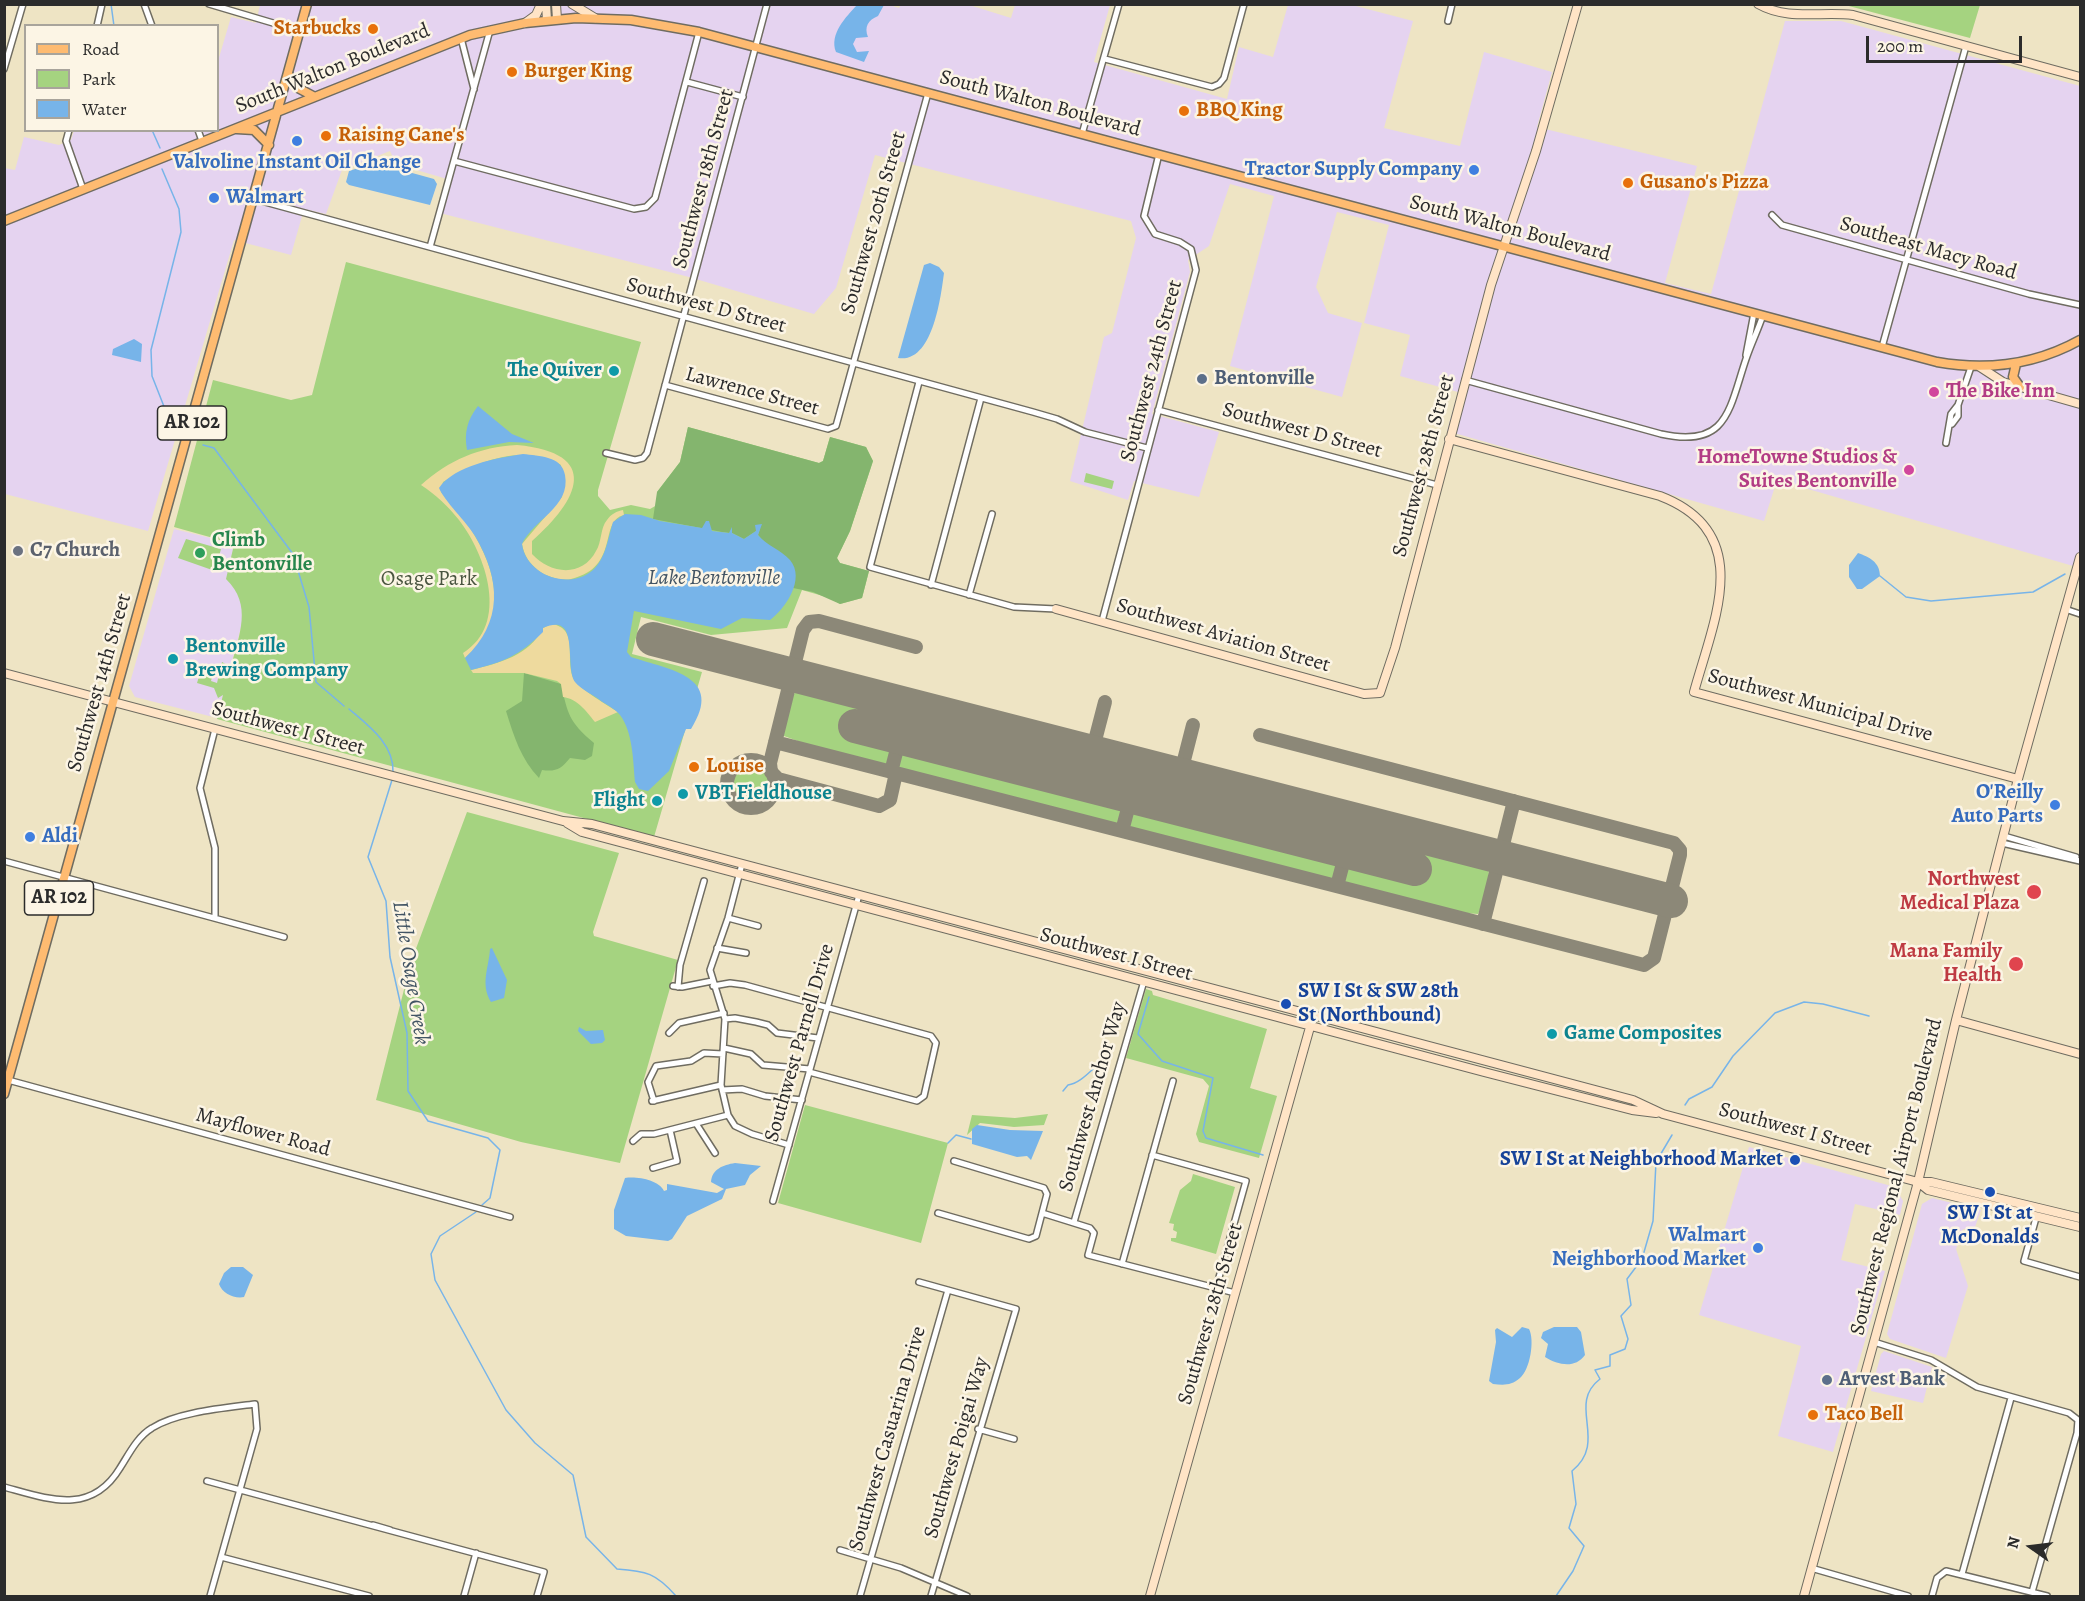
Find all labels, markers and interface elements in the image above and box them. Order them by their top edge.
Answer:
place label: Starbucks [274,16,361,42]
street label: South Walton Boulevard [232,18,434,120]
marker: Starbucks [366,22,380,36]
legend [24,24,219,132]
scale bar [1869,24,2025,62]
text: 200 m [1877,34,1923,58]
text: Road [82,37,119,61]
place label: Burger King [524,59,632,85]
marker: Burger King [505,65,519,79]
street label: South Walton Boulevard [937,65,1143,143]
text: Park [82,67,116,91]
street label: Southwest 18th Street [668,86,740,272]
text: Water [82,97,127,121]
place label: BBQ King [1196,98,1283,124]
marker: BBQ King [1177,104,1191,118]
place label: Raising Cane's [338,123,464,149]
marker: Raising Cane's [319,129,333,143]
street label: Southwest 20th Street [836,129,912,317]
marker: Valvoline Instant Oil Change [290,134,304,148]
place label: Valvoline Instant Oil Change [173,150,421,176]
place label: Tractor Supply Company [1245,157,1462,183]
marker: Tractor Supply Company [1467,163,1481,177]
place label: Gusano's Pizza [1640,170,1769,196]
marker: Gusano's Pizza [1621,176,1635,190]
place label: Walmart [226,185,304,211]
street label: South Walton Boulevard [1407,190,1613,268]
marker: Walmart [207,191,221,205]
street label: Southeast Macy Road [1837,212,2019,286]
street label: Southwest D Street [623,273,789,339]
street label: Southwest 24th Street [1116,277,1188,465]
place label: The Quiver [507,358,602,384]
street label: Lawrence Street [682,362,822,422]
marker: The Quiver [607,364,621,378]
place label: Bentonville [1214,366,1315,392]
marker: Bentonville [1195,372,1209,386]
street label: Southwest 28th Street [1388,372,1460,560]
place label: The Bike Inn [1946,379,2055,405]
marker: The Bike Inn [1927,385,1941,399]
street label: Southwest D Street [1219,398,1385,464]
road number: AR 102 [158,406,226,440]
place label: HomeTowne Studios & Suites Bentonville [1697,445,1897,495]
marker: HomeTowne Studios & Suites Bentonville [1902,463,1916,477]
place label: Climb Bentonville [212,528,313,578]
place label: C7 Church [30,538,120,564]
marker: C7 Church [11,544,25,558]
marker: Climb Bentonville [193,546,207,560]
water label: Lake Bentonville [648,566,780,592]
park label: Osage Park [381,567,477,593]
street label: Southwest 14th Street [62,591,138,775]
street label: Southwest Aviation Street [1113,593,1333,679]
place label: Bentonville Brewing Company [185,634,348,684]
marker: Bentonville Brewing Company [166,652,180,666]
street label: Southwest Municipal Drive [1705,664,1935,748]
street label: Southwest I Street [209,697,367,761]
place label: Louise [706,754,764,780]
marker: Louise [687,760,701,774]
place label: O'Reilly Auto Parts [1951,780,2043,830]
place label: VBT Fieldhouse [695,781,832,807]
marker: VBT Fieldhouse [676,787,690,801]
place label: Flight [593,788,645,814]
marker: Flight [650,794,664,808]
marker: O'Reilly Auto Parts [2048,798,2062,812]
place label: Aldi [42,824,78,850]
marker: Aldi [23,830,37,844]
place label: Northwest Medical Plaza [1900,867,2020,917]
road number: AR 102 [25,881,94,915]
marker: Northwest Medical Plaza [2025,883,2043,901]
water label: Little Osage Creek [386,899,434,1047]
street label: Southwest I Street [1037,923,1195,987]
place label: Mana Family Health [1889,939,2002,989]
street label: Southwest Parnell Drive [760,941,840,1145]
marker: Mana Family Health [2007,955,2025,973]
place label: SW I St & SW 28th St (Northbound) [1298,979,1459,1029]
marker: SW I St & SW 28th St (Northbound) [1279,997,1293,1011]
street label: Southwest Anchor Way [1054,999,1132,1195]
street label: Southwest Regional Airport Boulevard [1845,1016,1949,1338]
place label: Game Composites [1564,1021,1722,1047]
marker: Game Composites [1545,1027,1559,1041]
street label: Southwest I Street [1716,1098,1874,1162]
street label: Mayflower Road [193,1103,333,1163]
place label: SW I St at Neighborhood Market [1500,1147,1783,1173]
marker: SW I St at Neighborhood Market [1788,1153,1802,1167]
marker: SW I St at McDonalds [1983,1185,1997,1199]
place label: SW I St at McDonalds [1941,1201,2039,1251]
street label: Southwest 28th Street [1173,1220,1249,1408]
place label: Walmart Neighborhood Market [1552,1223,1746,1273]
marker: Walmart Neighborhood Market [1751,1241,1765,1255]
street label: Southwest Casuarina Drive [844,1324,932,1554]
street label: Southwest Poigai Way [919,1354,995,1542]
place label: Arvest Bank [1839,1367,1945,1393]
marker: Arvest Bank [1820,1373,1834,1387]
place label: Taco Bell [1825,1402,1903,1428]
marker: Taco Bell [1806,1408,1820,1422]
north arrow [2001,1517,2061,1577]
text: N [2001,1534,2026,1551]

